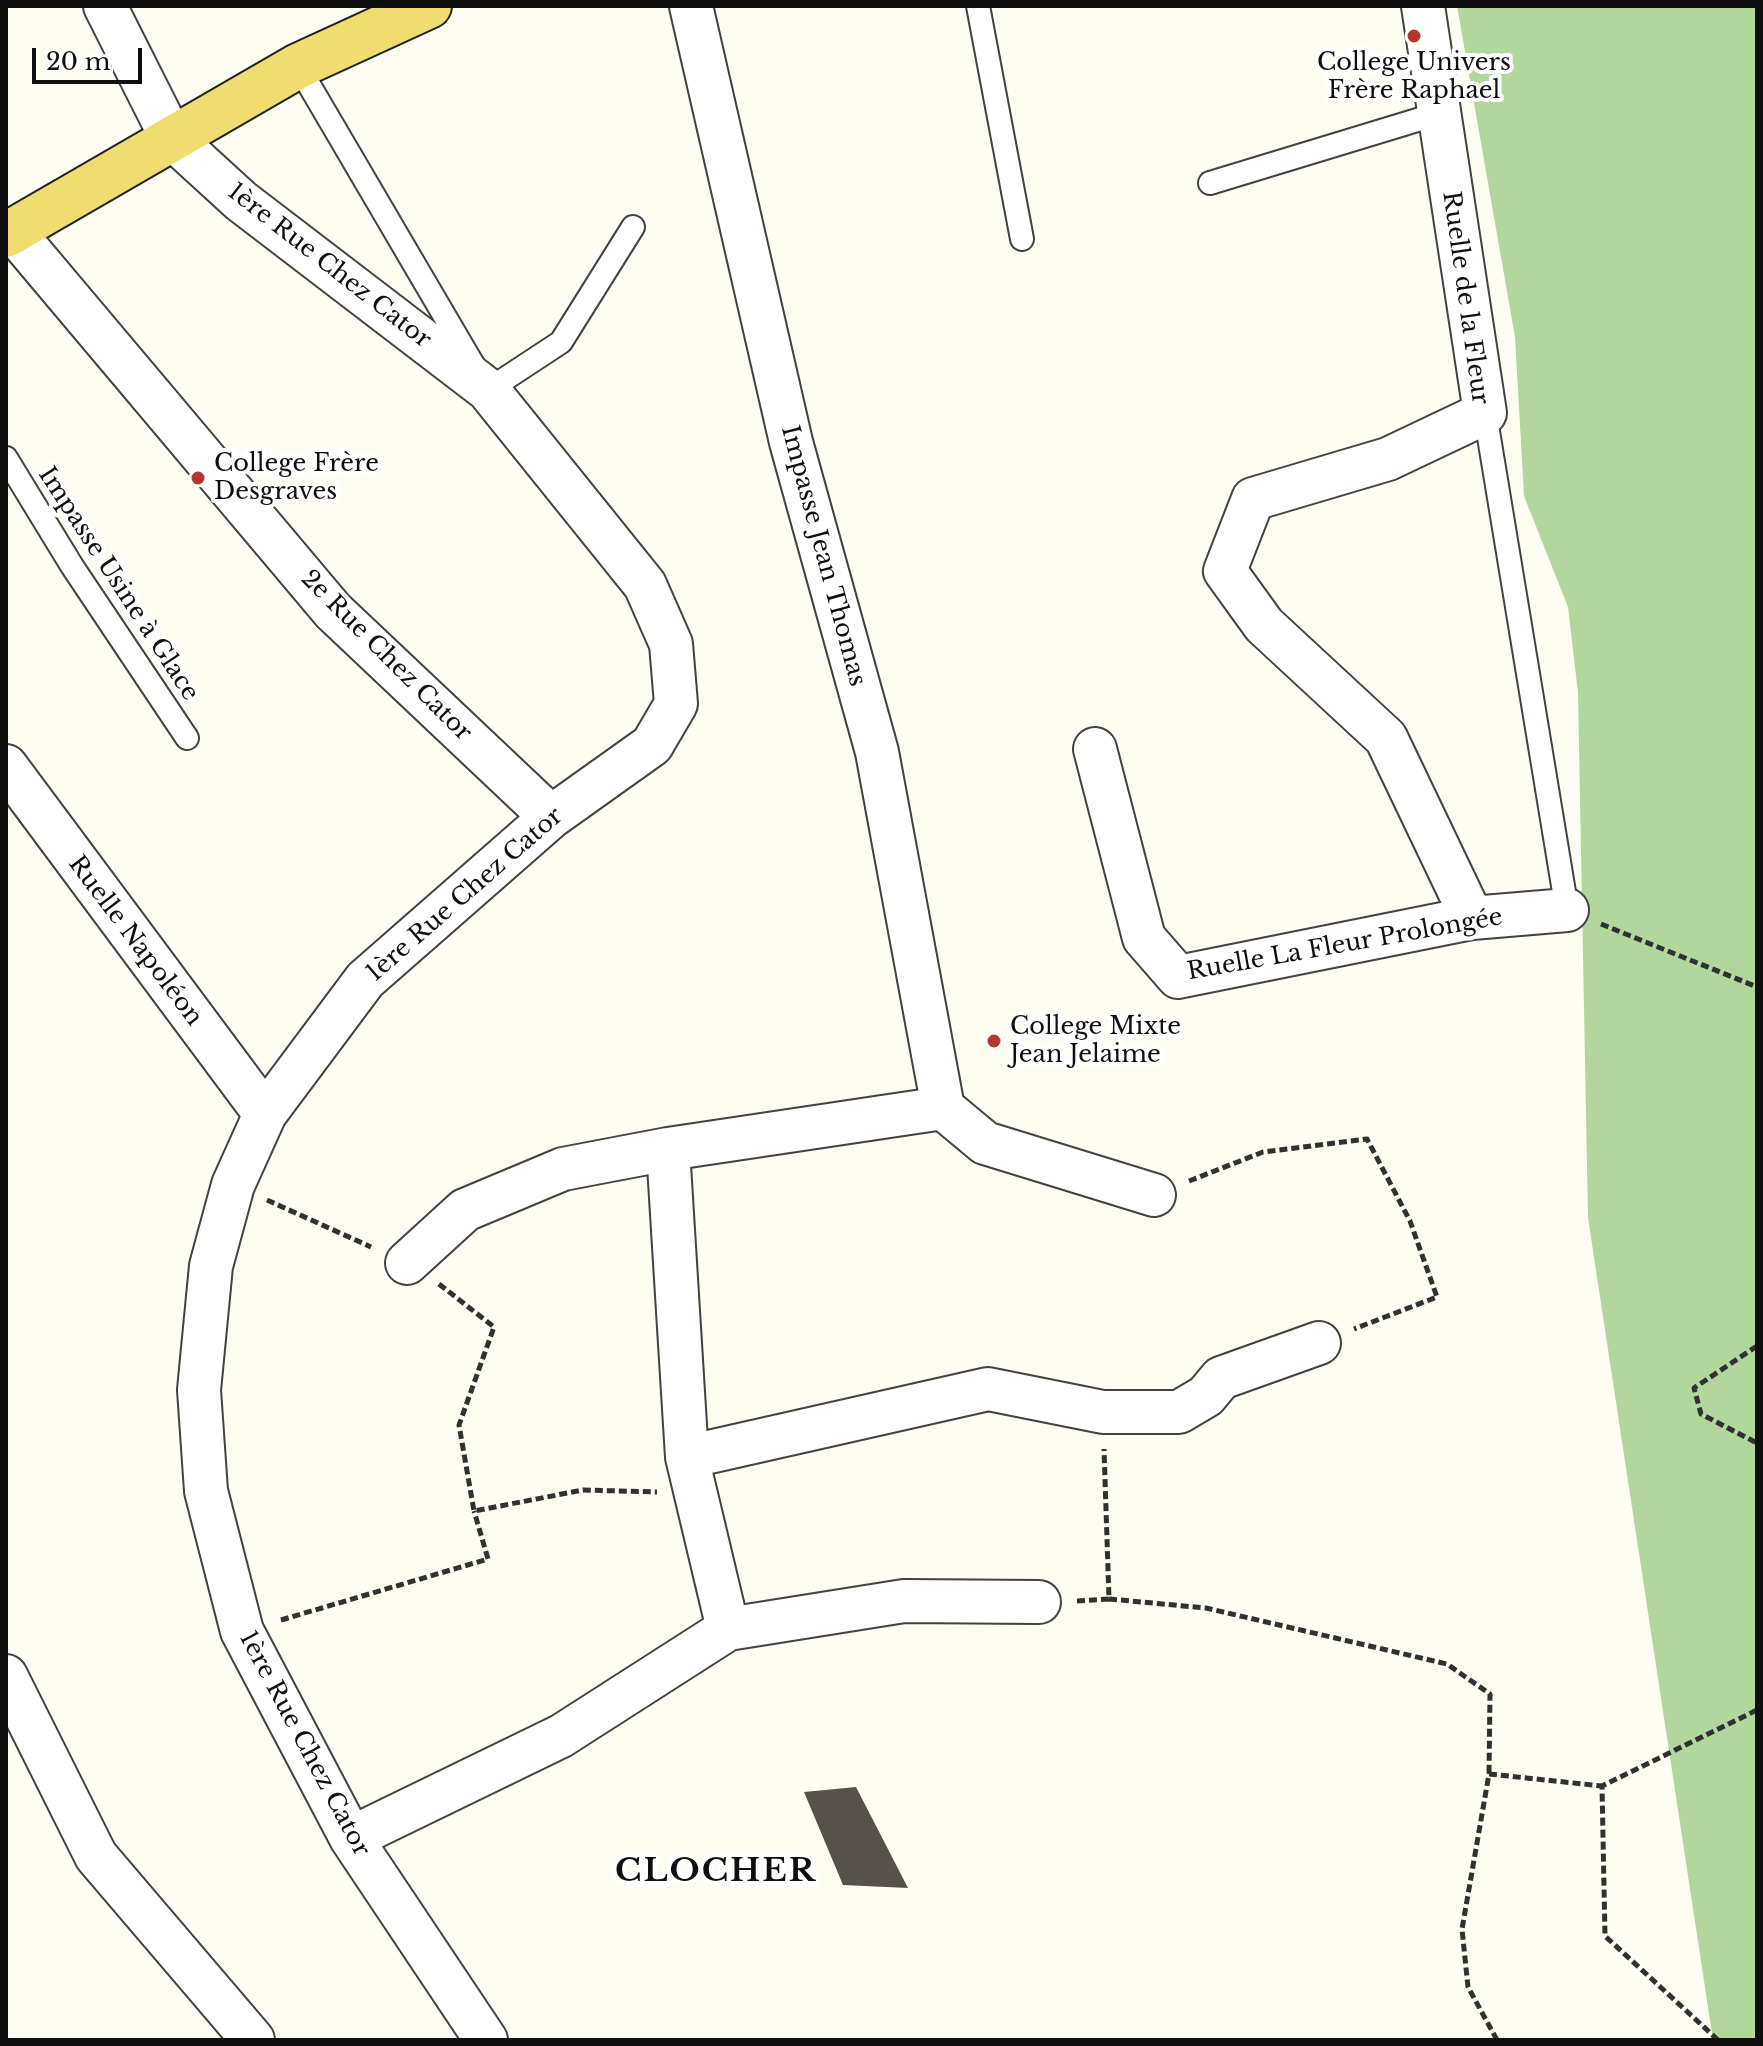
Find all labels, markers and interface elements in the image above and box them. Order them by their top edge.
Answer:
marker: College Univers Frère Raphael [1405,27,1423,45]
scale bar [36,32,146,82]
text: 20 m [46,47,111,76]
place label: College Univers Frère Raphael [1317,49,1511,105]
street label: 1ère Rue Chez Cator [221,178,437,354]
street label: Ruelle de la Fleur [1436,190,1494,406]
street label: Impasse Jean Thomas [774,423,872,689]
place label: College Frère Desgraves [214,450,379,506]
street label: Impasse Usine à Glace [32,462,204,706]
marker: College Frère Desgraves [189,469,207,487]
street label: 2e Rue Chez Cator [295,565,477,747]
street label: 1ère Rue Chez Cator [361,802,569,988]
street label: Ruelle Napoléon [62,851,208,1031]
street label: Ruelle La Fleur Prolongée [1185,903,1505,987]
place label: College Mixte Jean Jelaime [1010,1013,1181,1069]
marker: College Mixte Jean Jelaime [985,1032,1003,1050]
street label: 1ère Rue Chez Cator [232,1627,376,1861]
district label: CLOCHER [615,1853,817,1891]

